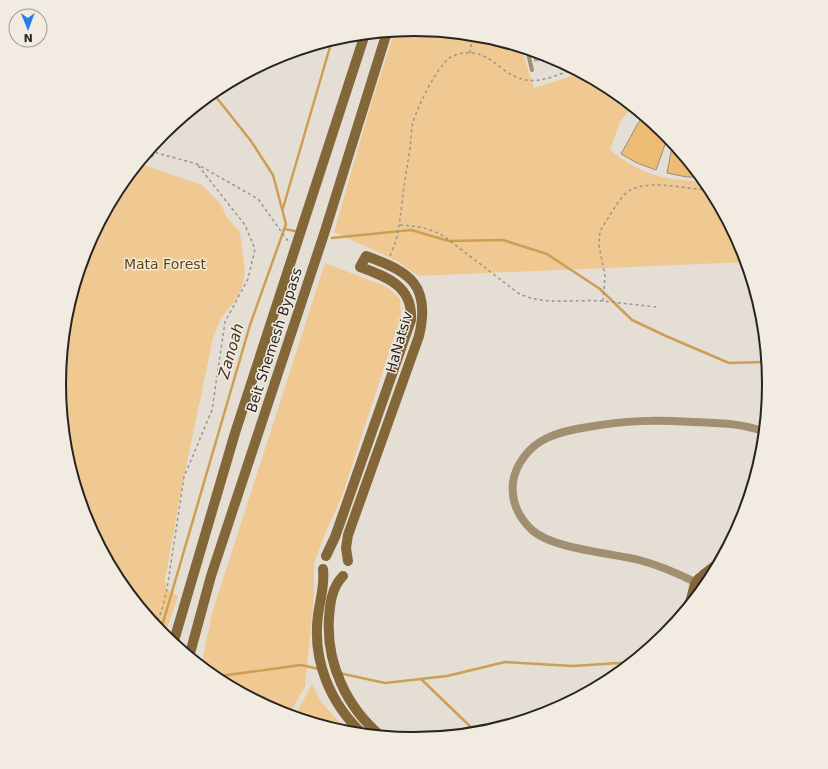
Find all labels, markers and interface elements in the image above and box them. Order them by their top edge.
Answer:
north arrow [8,8,48,48]
text: N [23,31,33,44]
park label: Mata Forest [124,256,207,272]
street label: Beit Shemesh Bypass [243,266,305,414]
street label: HaNatsiv [383,309,415,375]
water label: Zanoah [214,321,247,382]

